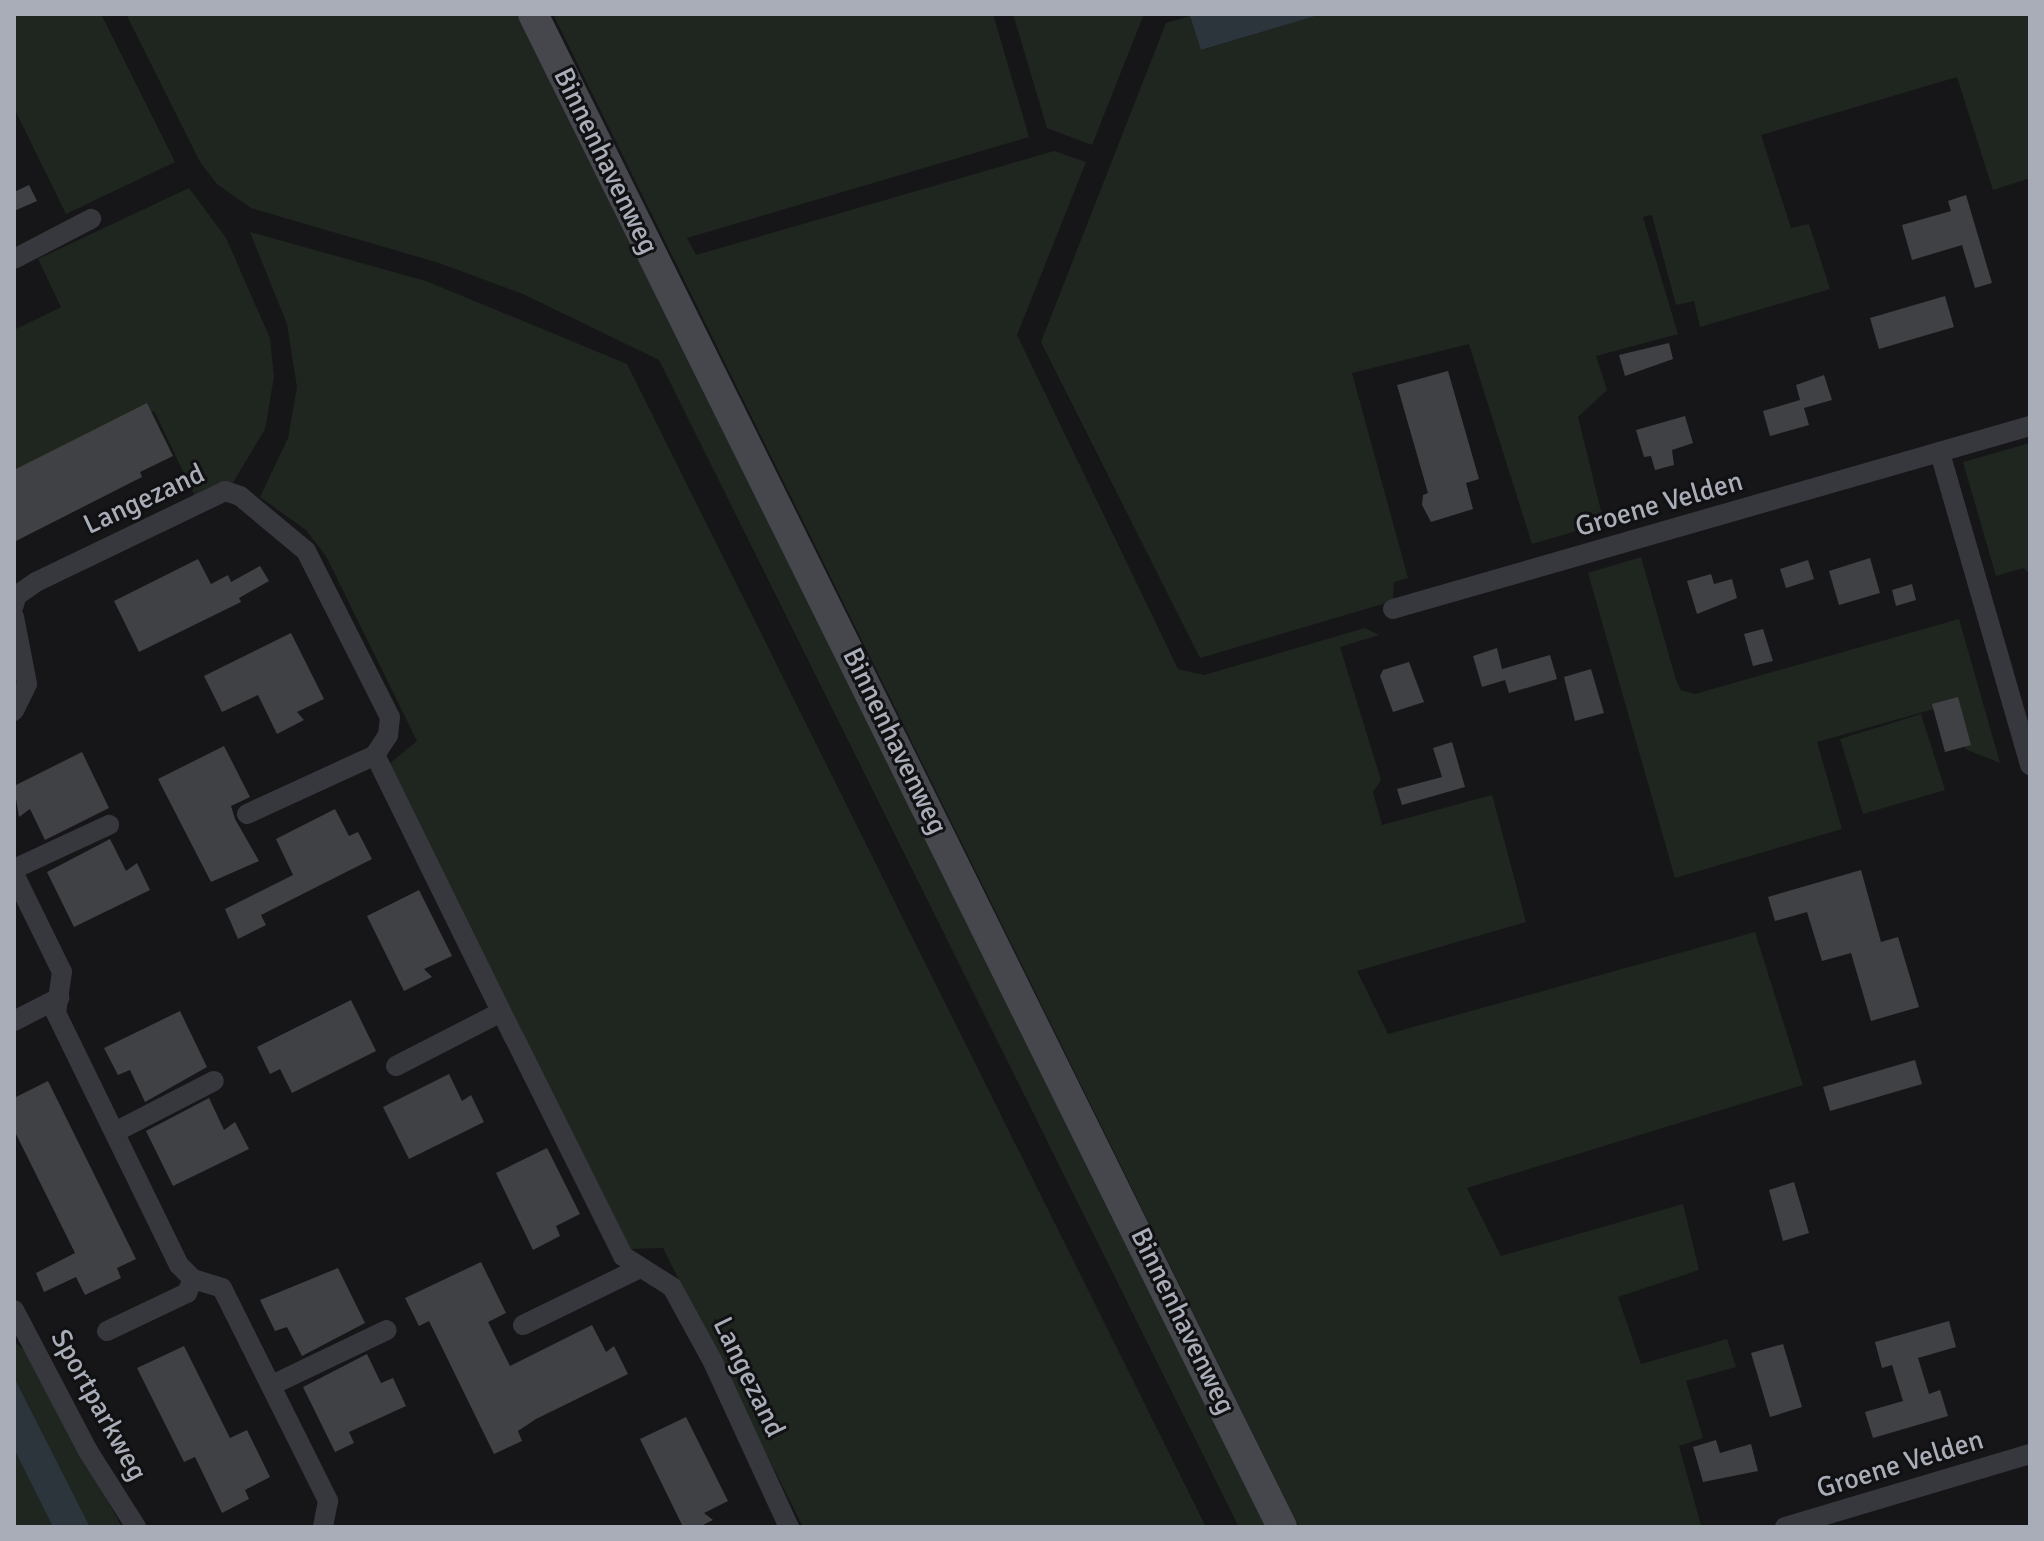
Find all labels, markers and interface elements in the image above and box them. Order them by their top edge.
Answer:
street label: Binnenhavenweg [546,62,666,260]
street label: Langezand [78,456,210,542]
street label: Groene Velden [1571,464,1747,544]
street label: Binnenhavenweg [835,642,955,840]
street label: Binnenhavenweg [1123,1222,1243,1420]
street label: Langezand [706,1311,792,1443]
street label: Sportparkweg [44,1324,154,1486]
street label: Groene Velden [1813,1423,1987,1505]

